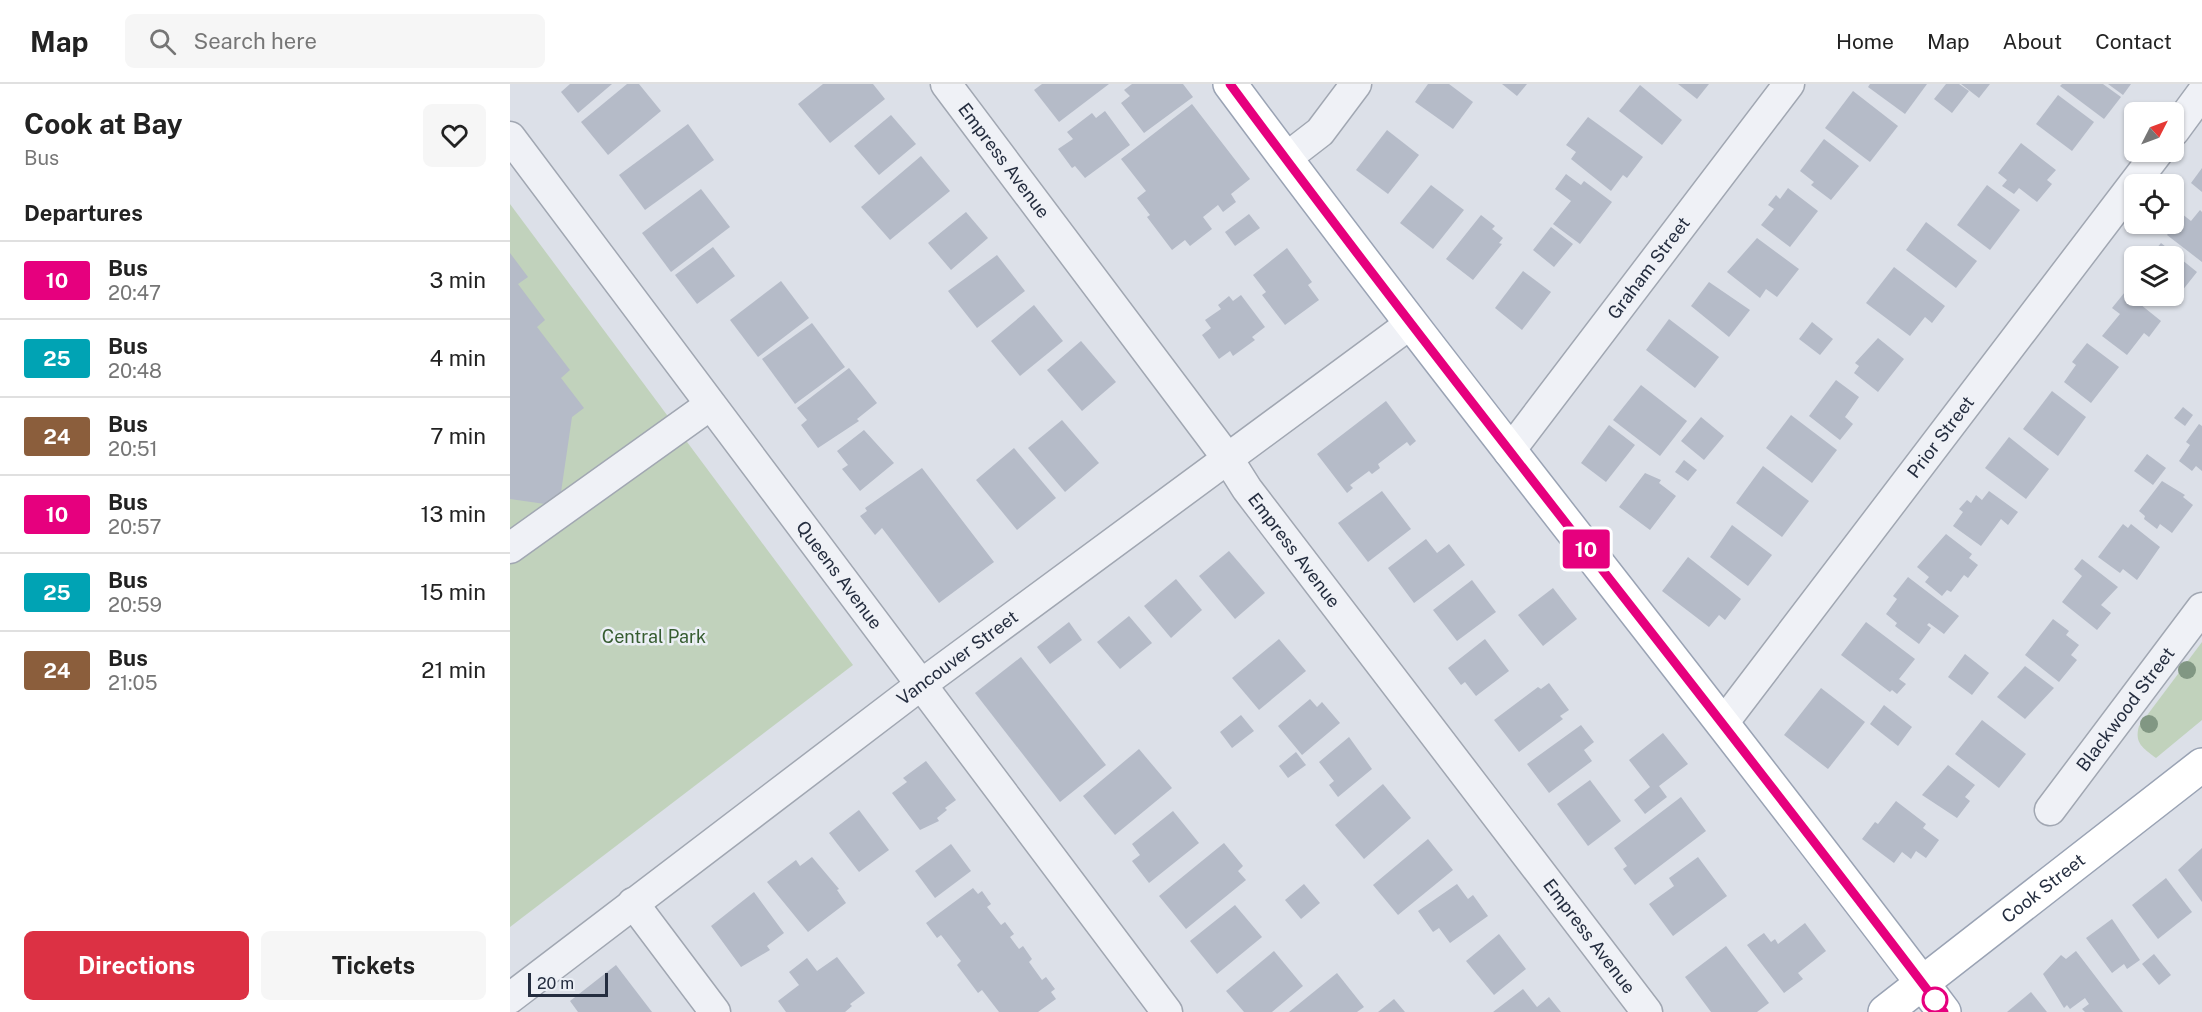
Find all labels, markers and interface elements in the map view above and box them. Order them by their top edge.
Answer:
search box [125,14,545,68]
text: Map [30,25,89,58]
icon: search [146,25,179,58]
text: Search here [194,28,317,54]
text: Home [1836,29,1894,54]
text: Map [1927,29,1970,54]
text: About [2003,29,2062,54]
text: Contact [2095,29,2172,54]
street label: Empress Avenue [954,99,1054,222]
north arrow [2124,102,2184,162]
map controls [2124,102,2184,306]
button: heart [423,104,486,167]
text: Cook at Bay [24,107,183,140]
text: Bus [24,146,59,170]
button: locate [2124,174,2184,234]
text: Departures [24,200,143,226]
street label: Graham Street [1603,213,1694,323]
button: layers [2124,246,2184,306]
text: Bus [108,255,148,281]
text: 3 min [429,267,486,293]
text: 10 [46,268,68,293]
text: 20:47 [108,281,161,305]
text: Bus [108,333,148,359]
text: 4 min [430,345,486,371]
text: 25 [43,346,71,371]
text: 20:48 [108,359,162,383]
street label: Prior Street [1903,392,1978,482]
text: Bus [108,411,148,437]
text: 7 min [430,423,486,449]
text: 24 [43,424,71,449]
text: 20:51 [108,437,158,461]
text: Bus [108,489,148,515]
street label: Empress Avenue [1244,489,1345,612]
text: 13 min [421,501,486,527]
text: 10 [46,502,68,527]
text: 20:57 [108,515,162,539]
street label: Queens Avenue [792,517,887,633]
line badge: 10 [1559,530,1613,568]
text: 10 [1575,537,1597,562]
text: Bus [108,567,148,593]
text: 15 min [420,579,486,605]
text: 25 [43,580,71,605]
text: 20:59 [108,593,162,617]
street label: Vancouver Street [893,606,1022,709]
park label: Central Park [602,626,706,647]
street label: Blackwood Street [2072,643,2179,775]
text: Bus [108,645,148,671]
text: 21 min [421,657,486,683]
text: 24 [43,658,71,683]
text: 21:05 [108,671,158,695]
street label: Cook Street [1997,849,2089,927]
street label: Empress Avenue [1539,875,1640,998]
button: Directions [24,931,249,1000]
button: Tickets [261,931,486,1000]
scale bar [528,970,608,998]
text: 20 m [537,974,574,993]
unlabelled marker [1922,987,1948,1012]

